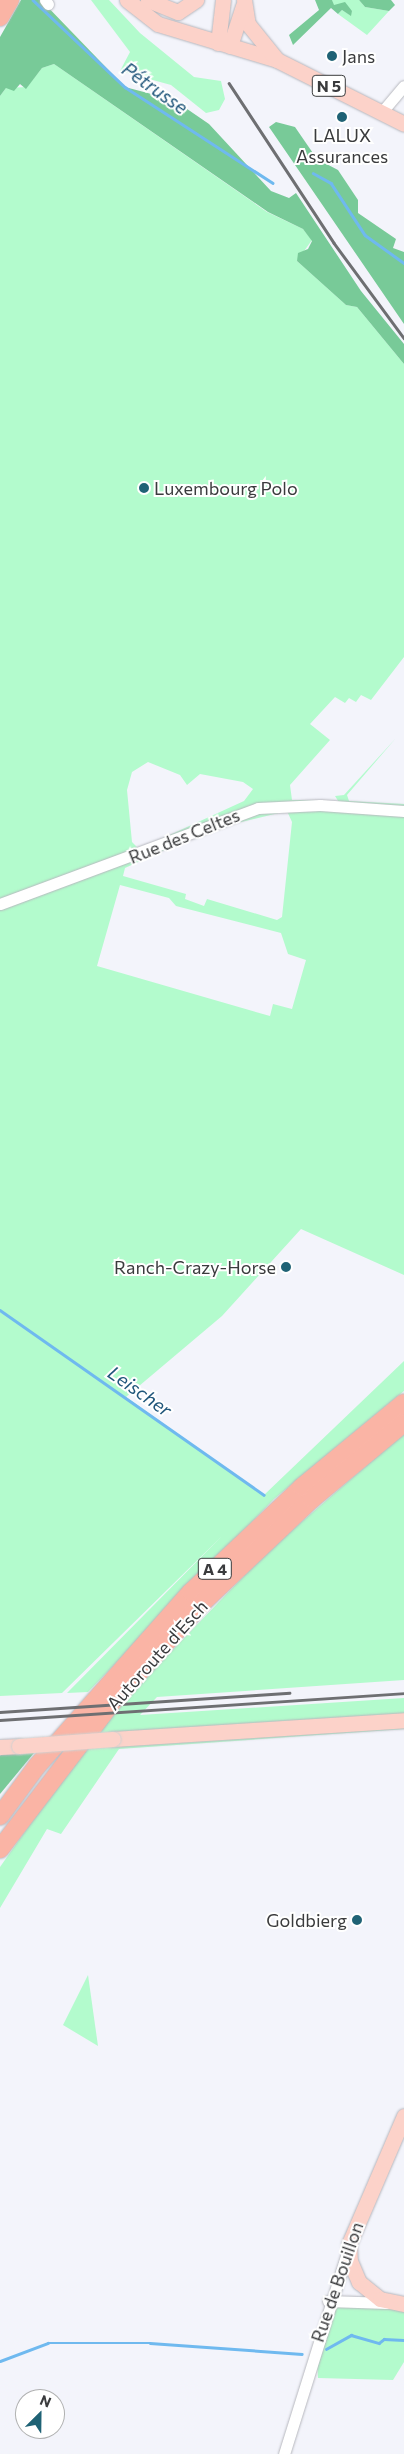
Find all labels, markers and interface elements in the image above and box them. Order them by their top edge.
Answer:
place label: Jans [342,45,375,67]
marker: Jans [326,50,338,62]
water label: Pétrusse [118,57,192,119]
road number: N 5 [312,72,346,100]
marker: LALUX Assurances [336,111,348,123]
place label: LALUX Assurances [296,125,388,168]
place label: Luxembourg Polo [154,477,298,499]
marker: Luxembourg Polo [138,482,150,494]
street label: Rue des Celtes [125,804,243,868]
place label: Ranch-Crazy-Horse [114,1256,276,1278]
marker: Ranch-Crazy-Horse [280,1261,292,1273]
water label: Leischer [104,1361,176,1421]
road number: A 4 [198,1556,232,1582]
street label: Autoroute d'Esch [102,1596,212,1714]
place label: Goldbierg [266,1909,347,1931]
marker: Goldbierg [351,1914,363,1926]
street label: Rue de Bouillon [306,2219,368,2345]
north arrow [15,2389,65,2439]
text: N [38,2391,54,2411]

